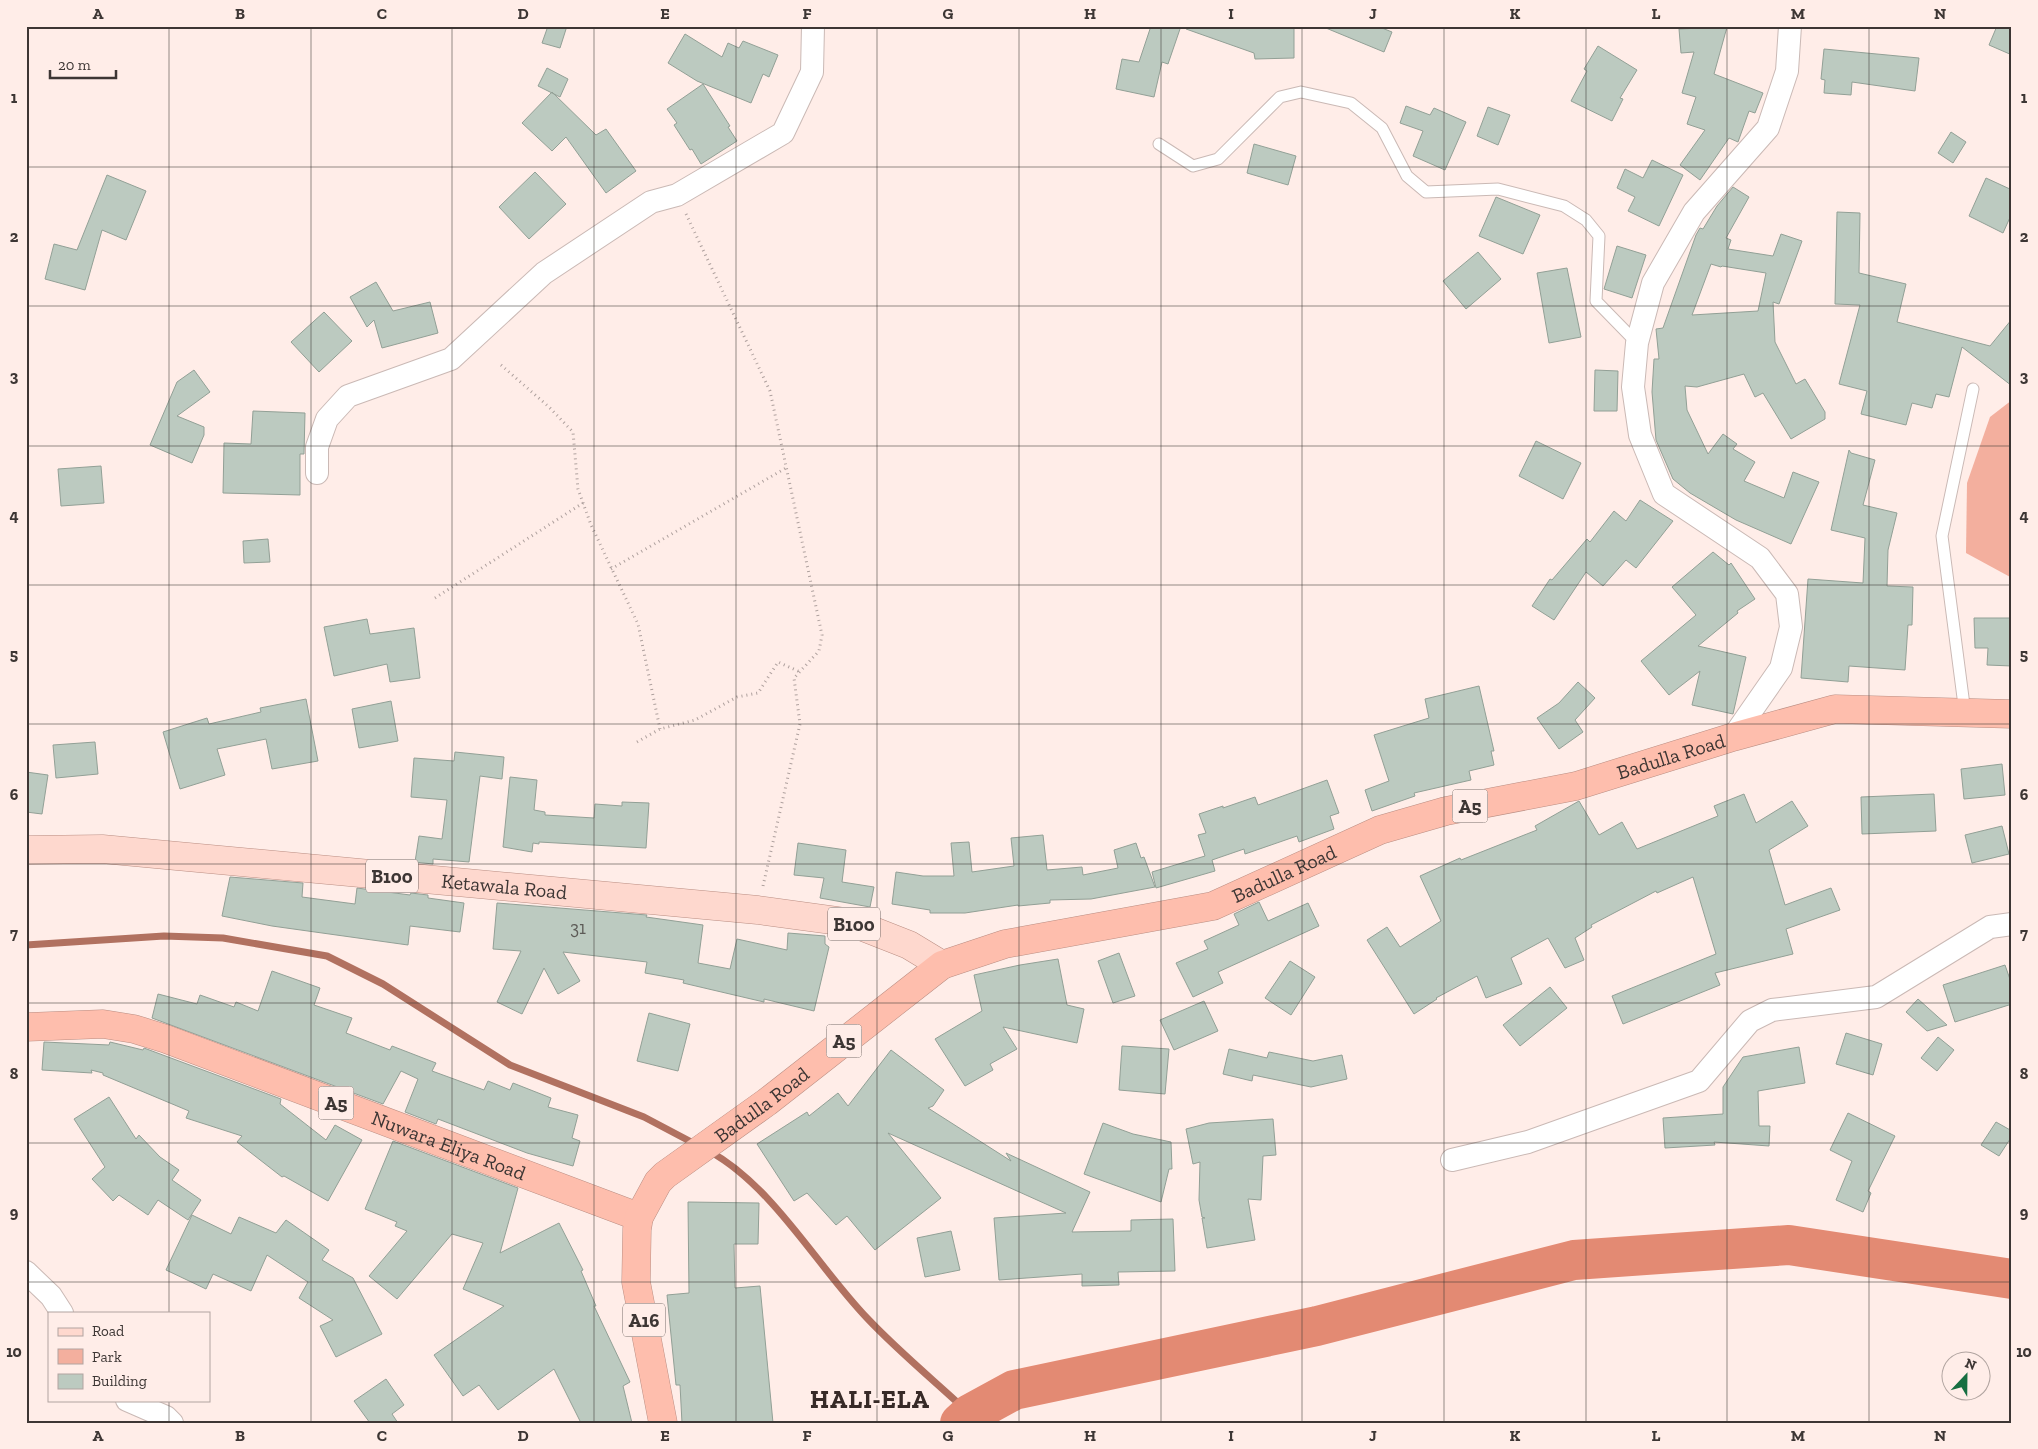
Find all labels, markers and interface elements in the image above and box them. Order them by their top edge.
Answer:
text: A [93,4,104,23]
text: B [235,4,245,23]
text: C [377,4,387,23]
text: D [517,4,529,23]
text: E [660,4,670,23]
text: F [802,4,812,23]
text: G [943,4,954,23]
text: H [1084,4,1096,23]
text: I [1228,4,1234,23]
text: J [1369,4,1377,23]
text: K [1510,4,1521,23]
text: L [1652,4,1661,23]
text: M [1791,4,1805,23]
text: N [1934,4,1946,23]
scale bar [50,48,116,80]
text: 20 m [58,56,91,74]
text: 1 [11,88,18,107]
text: 1 [2021,88,2028,107]
text: 2 [10,227,19,246]
text: 2 [2020,227,2029,246]
text: 3 [10,367,19,386]
text: 3 [2020,367,2029,386]
text: 4 [9,506,19,525]
text: 4 [2019,506,2029,525]
text: 5 [10,645,18,664]
text: 5 [2020,645,2028,664]
street label: Badulla Road [1614,728,1728,784]
text: 6 [10,785,19,804]
text: 6 [2020,785,2029,804]
road number: A5 [1452,789,1488,822]
street label: Badulla Road [1228,840,1340,908]
road number: B100 [366,859,418,892]
street label: Ketawala Road [440,869,568,904]
road number: B100 [828,908,880,941]
house number: 31 [570,917,586,939]
text: 7 [10,924,18,943]
text: 7 [2020,924,2028,943]
road number: A5 [826,1024,862,1058]
street label: Badulla Road [710,1062,814,1148]
text: 8 [10,1064,19,1083]
text: 8 [2020,1064,2029,1083]
road number: A5 [318,1086,354,1120]
street label: Nuwara Eliya Road [368,1105,529,1185]
text: 9 [10,1203,19,1222]
text: 9 [2020,1203,2029,1222]
road number: A16 [623,1304,665,1336]
legend [48,1312,210,1402]
text: Road [92,1322,125,1340]
text: 10 [6,1342,22,1361]
text: 10 [2016,1342,2032,1361]
text: Park [92,1348,122,1366]
north arrow [1940,1352,1990,1402]
text: N [1963,1355,1979,1374]
text: Building [92,1372,147,1390]
district label: HALI-ELA [810,1384,930,1414]
text: A [93,1426,104,1445]
text: B [235,1426,245,1445]
text: C [377,1426,387,1445]
text: D [517,1426,529,1445]
text: E [660,1426,670,1445]
text: F [802,1426,812,1445]
text: G [943,1426,954,1445]
text: H [1084,1426,1096,1445]
text: I [1228,1426,1234,1445]
text: J [1369,1426,1377,1445]
text: K [1510,1426,1521,1445]
text: L [1652,1426,1661,1445]
text: M [1791,1426,1805,1445]
text: N [1934,1426,1946,1445]

